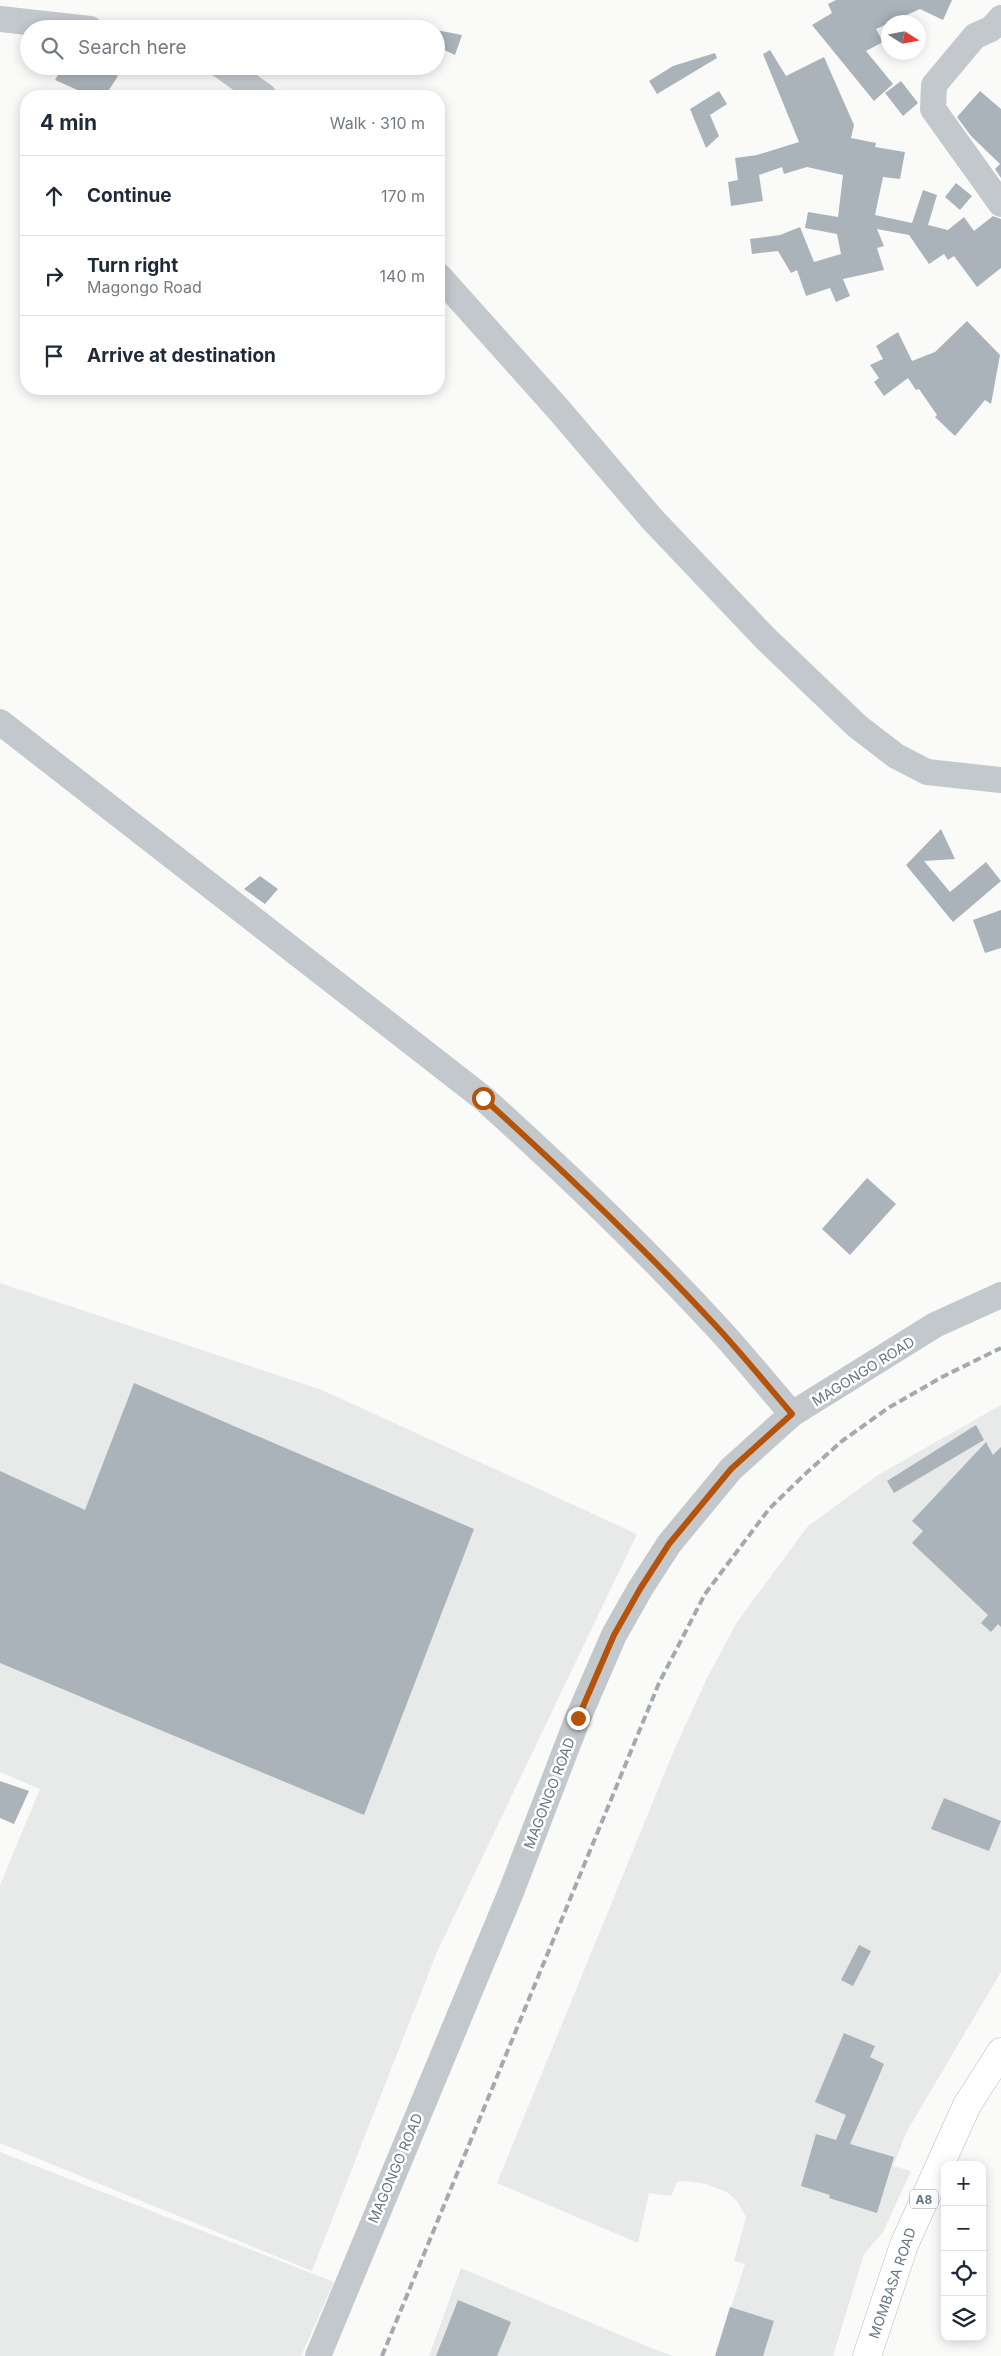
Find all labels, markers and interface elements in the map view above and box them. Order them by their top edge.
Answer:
north arrow [881,15,926,60]
search box [20,20,445,75]
icon: search [38,34,66,62]
text: Search here [78,36,187,59]
text: 4 min [40,110,97,135]
text: Walk · 310 m [330,113,425,133]
icon: ahead [40,182,68,210]
text: Continue [87,184,172,207]
text: 170 m [381,186,425,206]
text: Turn right [87,254,178,277]
icon: right [40,262,68,290]
text: 140 m [380,266,425,286]
text: Magongo Road [87,277,202,297]
icon: arrive [40,342,68,370]
text: Arrive at destination [87,344,276,367]
route start [472,1087,495,1110]
street label: MAGONGO ROAD [809,1333,917,1409]
route end [567,1707,590,1730]
street label: MAGONGO ROAD [520,1735,578,1851]
street label: MAGONGO ROAD [364,2111,426,2225]
map controls [941,2161,986,2341]
button: + [941,2161,986,2206]
road number: A8 [910,2190,938,2208]
button: − [941,2206,986,2251]
street label: MOMBASA ROAD [865,2225,919,2341]
button: locate [941,2251,986,2296]
button: layers [941,2296,986,2341]

